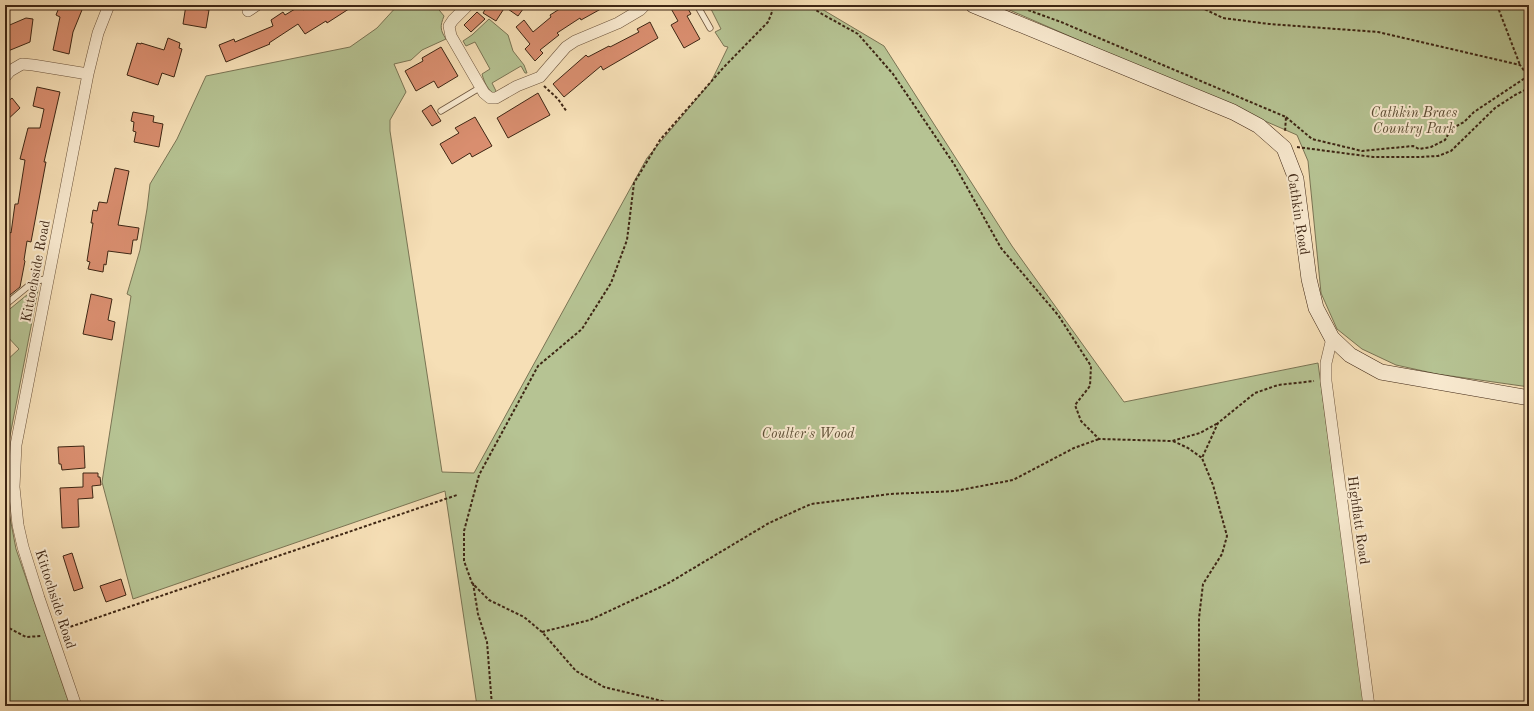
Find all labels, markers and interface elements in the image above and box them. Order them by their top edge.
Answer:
park label: Cathkin Braes Country Park [1371,106,1458,137]
street label: Cathkin Road [1285,172,1311,256]
street label: Kittochside Road [19,219,53,323]
park label: Coulter's Wood [762,427,855,441]
street label: Highflatt Road [1345,475,1371,565]
street label: Kittochside Road [32,548,78,651]

